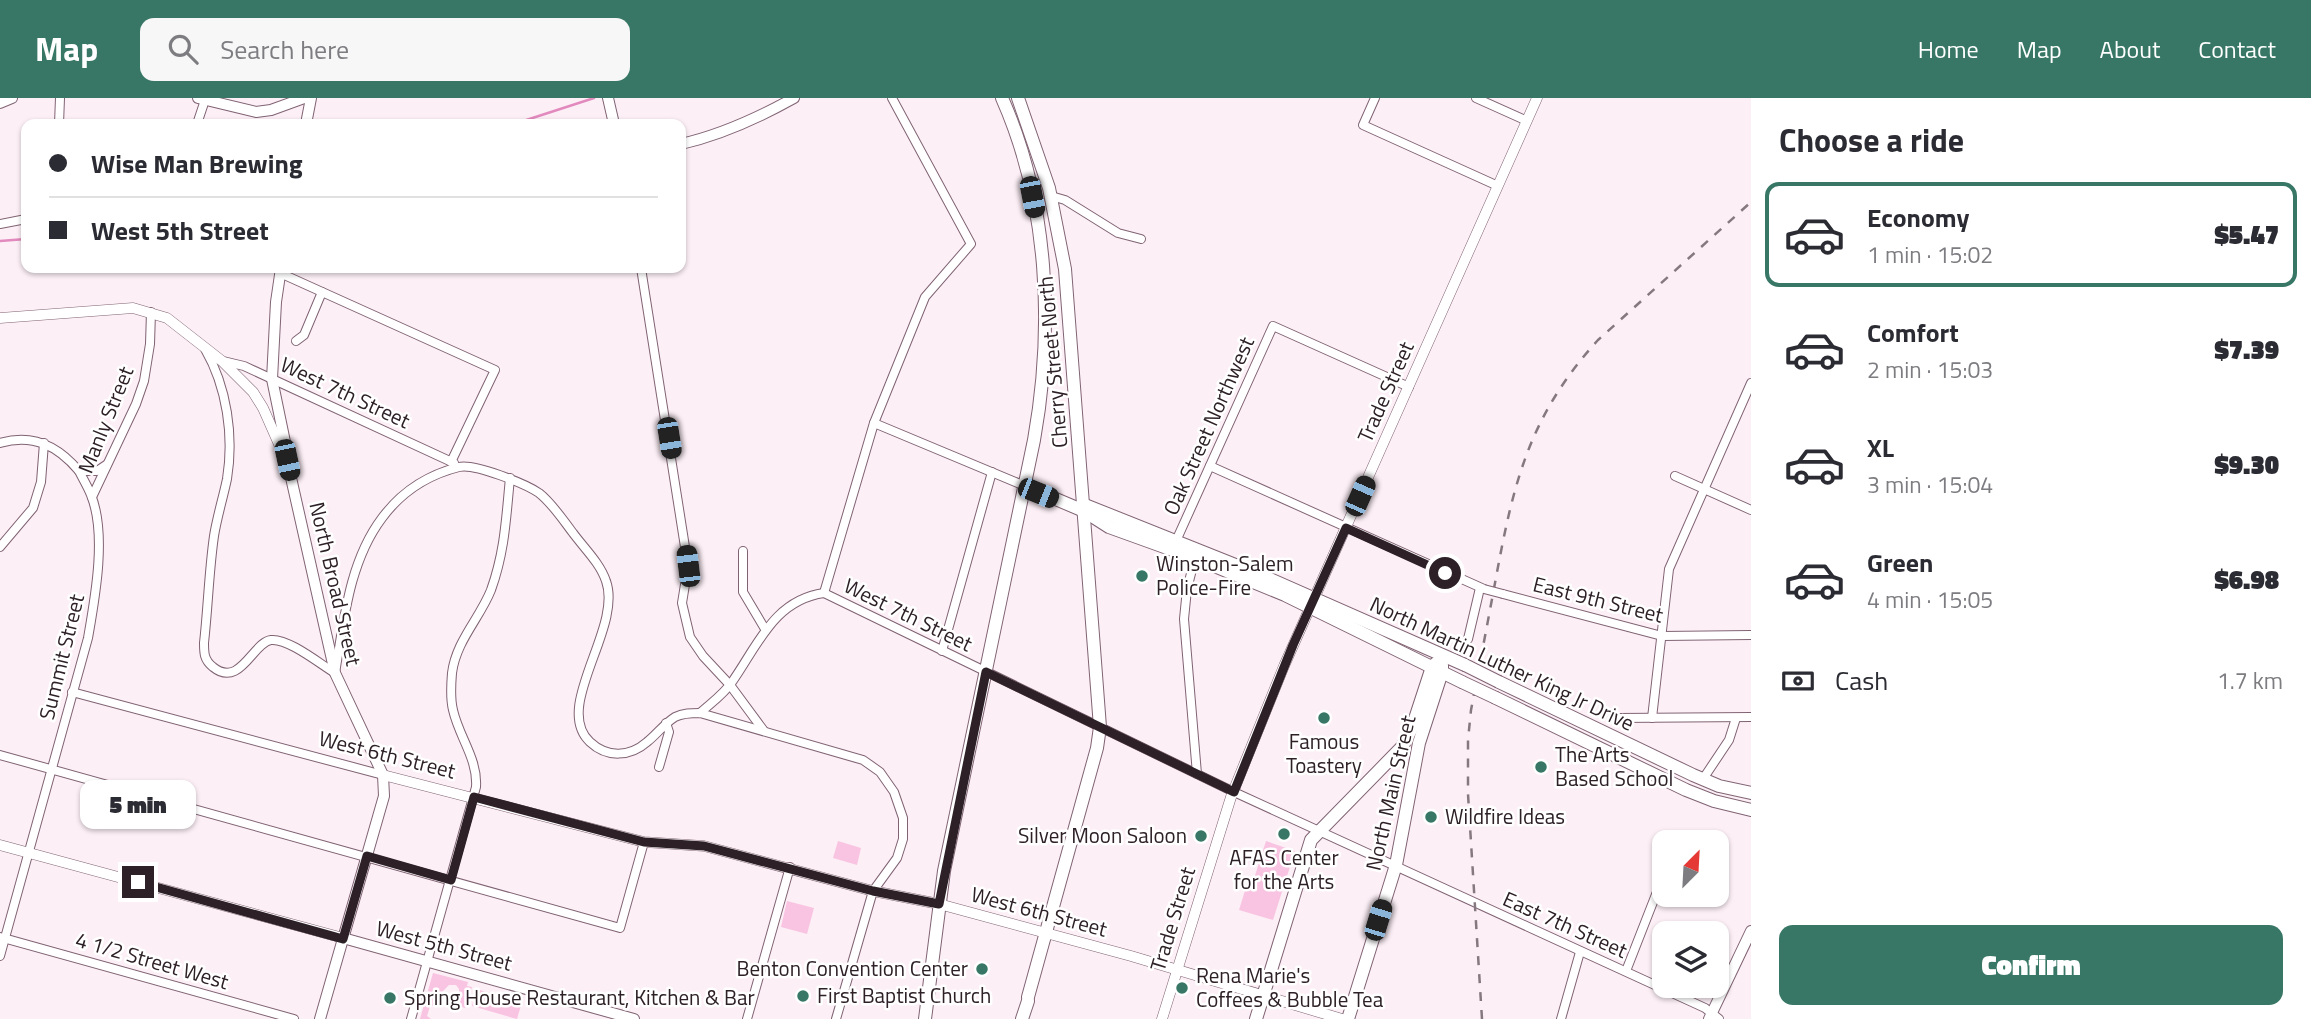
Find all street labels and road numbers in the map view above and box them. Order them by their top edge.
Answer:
street label: Cherry Street North [1029,275,1075,449]
street label: Oak Street Northwest [1154,331,1262,520]
street label: Trade Street [1349,335,1422,447]
street label: West 7th Street [275,348,416,436]
street label: Manly Street [69,361,141,478]
street label: North Broad Street [302,499,371,669]
street label: East 9th Street [1530,567,1667,631]
street label: West 7th Street [839,569,979,659]
street label: North Martin Luther King Jr Drive [1365,588,1640,739]
street label: Summit Street [30,590,92,723]
street label: North Main Street [1357,711,1424,874]
street label: West 6th Street [316,722,460,787]
street label: Trade Street [1141,862,1203,975]
street label: West 6th Street [968,877,1111,945]
street label: East 7th Street [1498,882,1633,966]
street label: West 5th Street [373,911,516,979]
street label: 4 1/2 Street West [72,923,233,997]

